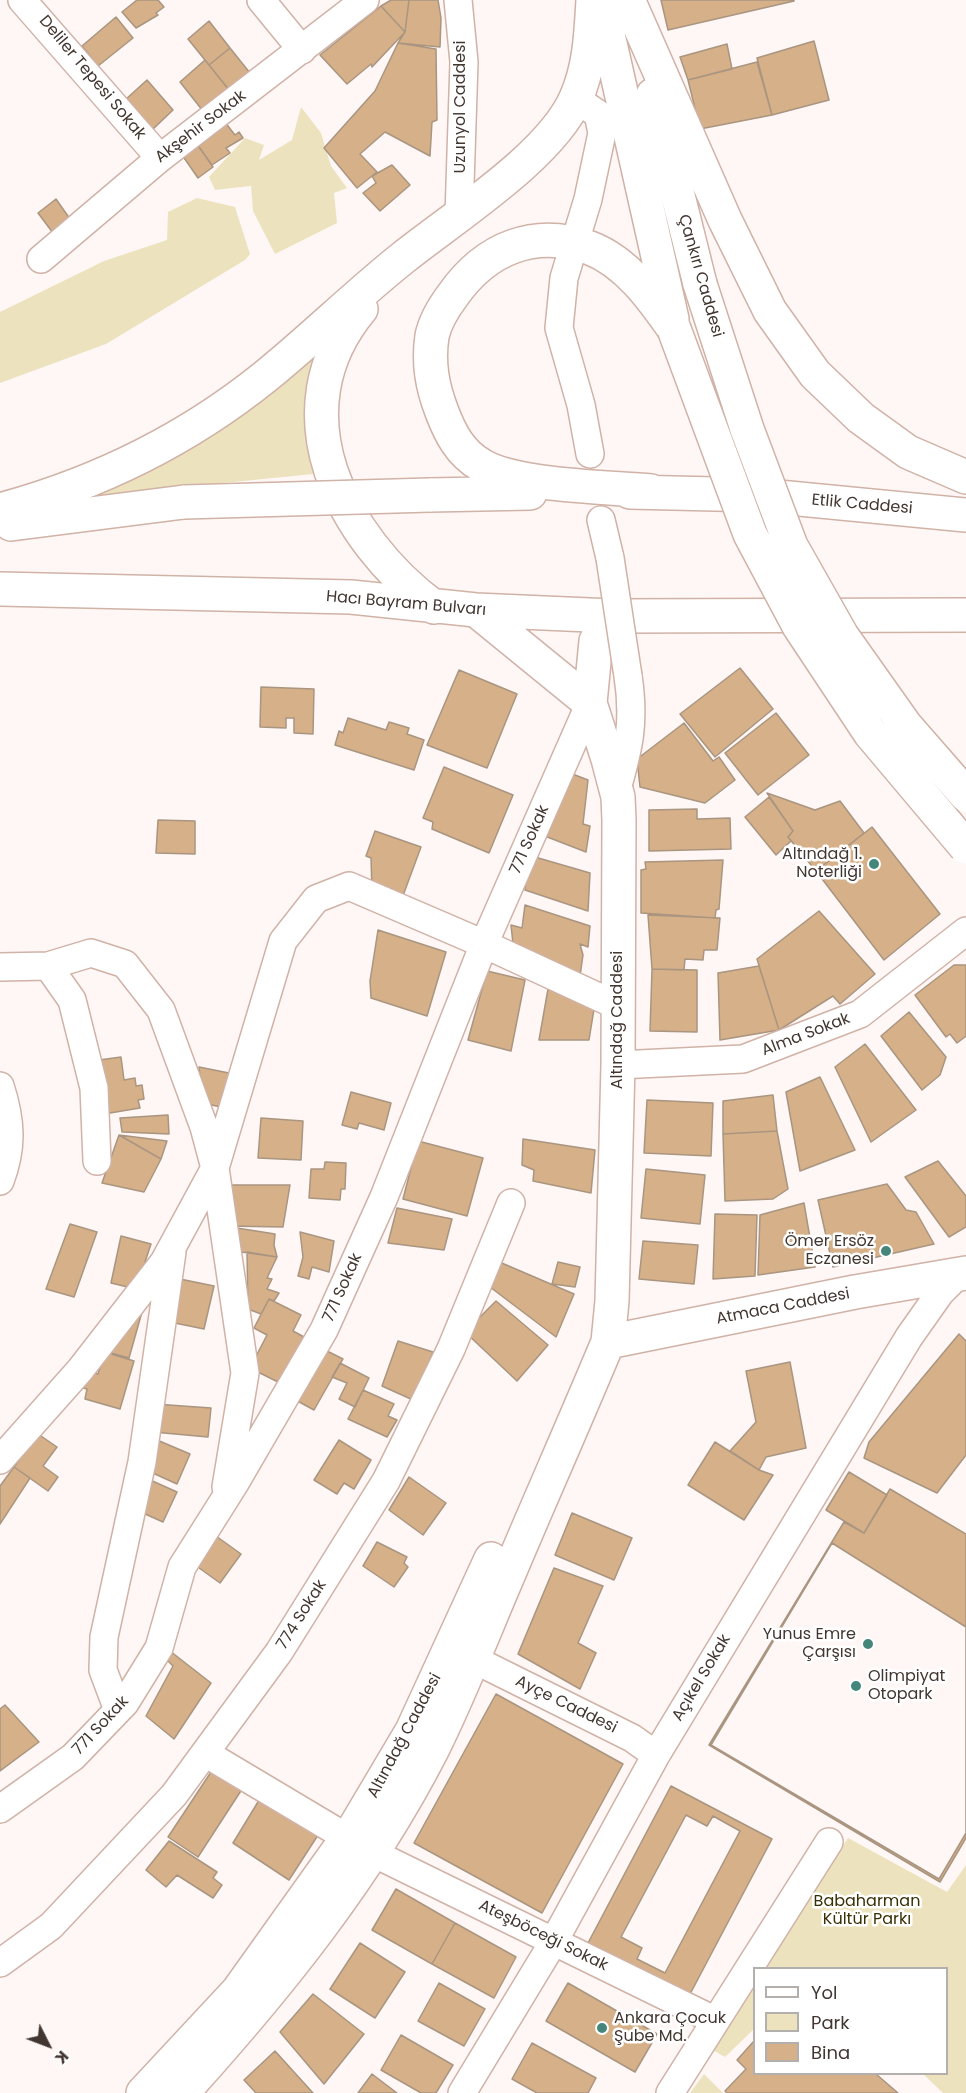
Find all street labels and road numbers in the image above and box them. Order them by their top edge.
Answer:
street label: Deliler Tepesi Sokak [35,12,149,144]
street label: Uzunyol Caddesi [451,40,471,174]
street label: Akşehir Sokak [152,87,250,167]
street label: Çankırı Caddesi [673,212,727,340]
street label: Etlik Caddesi [811,491,913,519]
street label: Hacı Bayram Bulvarı [325,587,487,621]
street label: 771 Sokak [506,802,554,878]
street label: Altındağ Caddesi [608,951,628,1089]
street label: Alma Sokak [759,1009,853,1061]
street label: 771 Sokak [319,1250,367,1326]
street label: Atmaca Caddesi [715,1285,851,1329]
street label: 774 Sokak [273,1577,331,1653]
street label: Açıkel Sokak [669,1631,735,1725]
street label: Altındağ Caddesi [364,1670,446,1802]
street label: Ayçe Caddesi [512,1672,620,1738]
street label: 771 Sokak [69,1692,133,1760]
street label: Ateşböceği Sokak [475,1896,611,1976]

